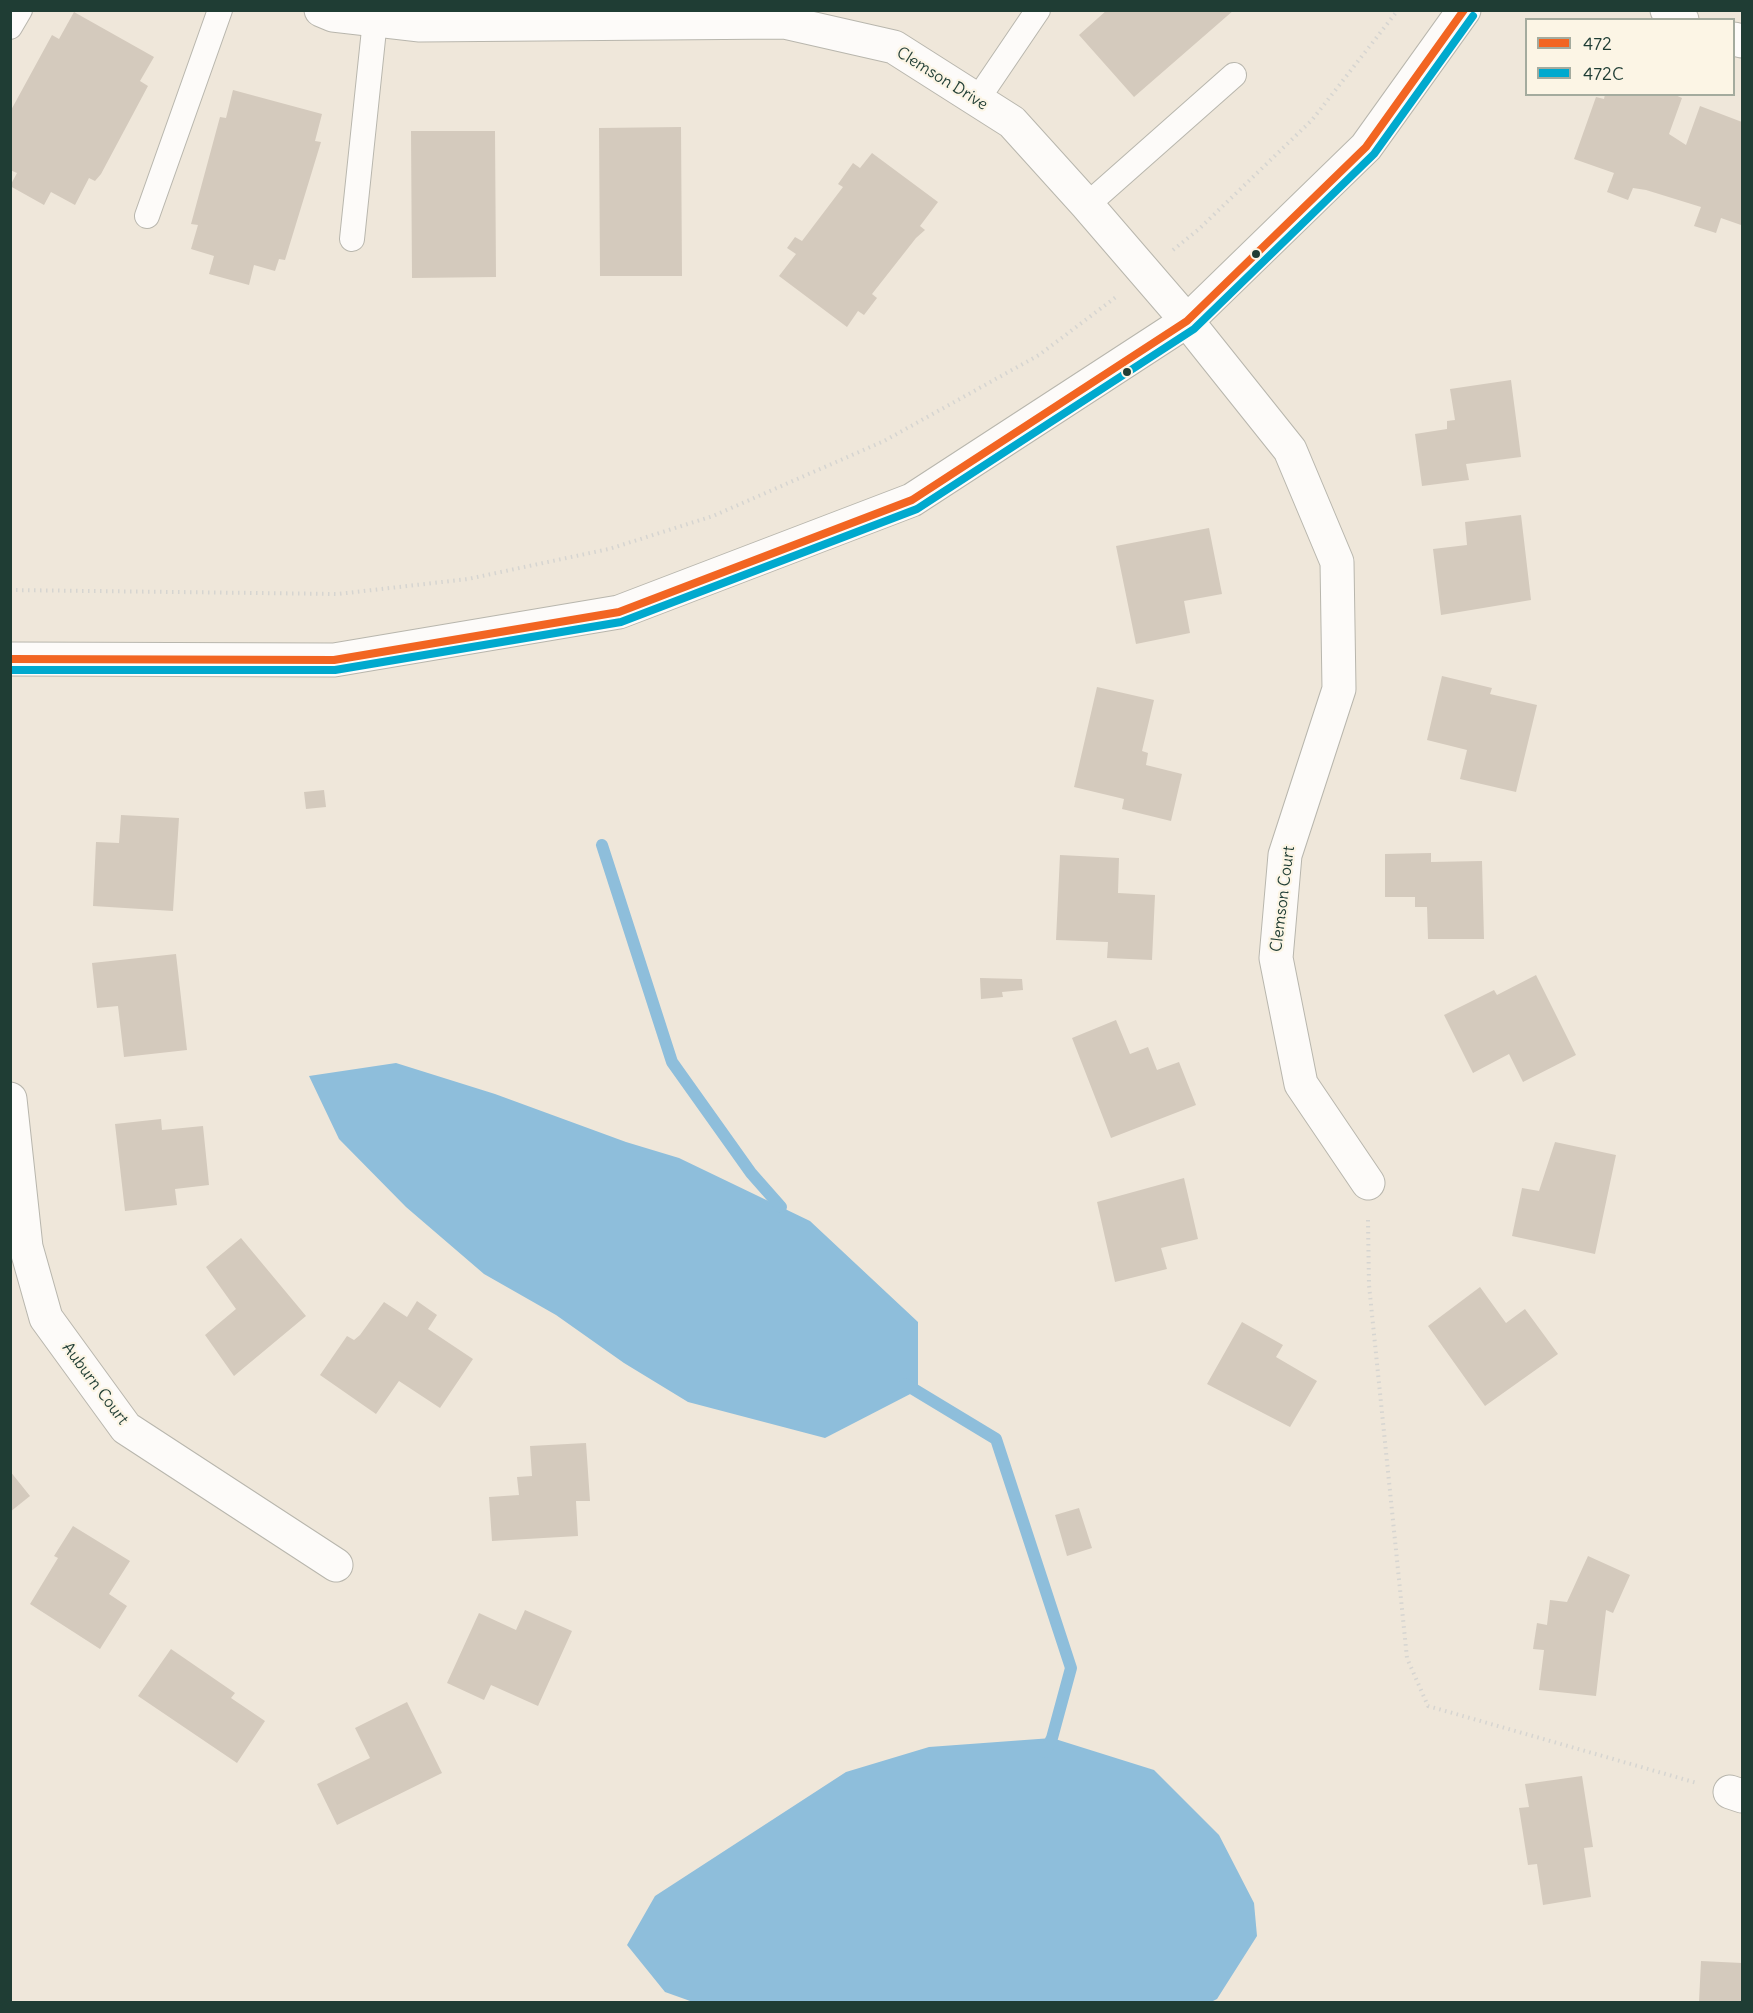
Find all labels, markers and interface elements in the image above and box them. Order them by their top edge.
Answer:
legend [1525,18,1735,96]
text: 472 [1583,32,1612,55]
street label: Clemson Drive [893,43,991,115]
text: 472C [1583,62,1624,85]
unlabelled marker [1250,248,1262,260]
unlabelled marker [1121,366,1133,378]
street label: Clemson Court [1267,845,1299,953]
street label: Auburn Court [58,1339,132,1429]

